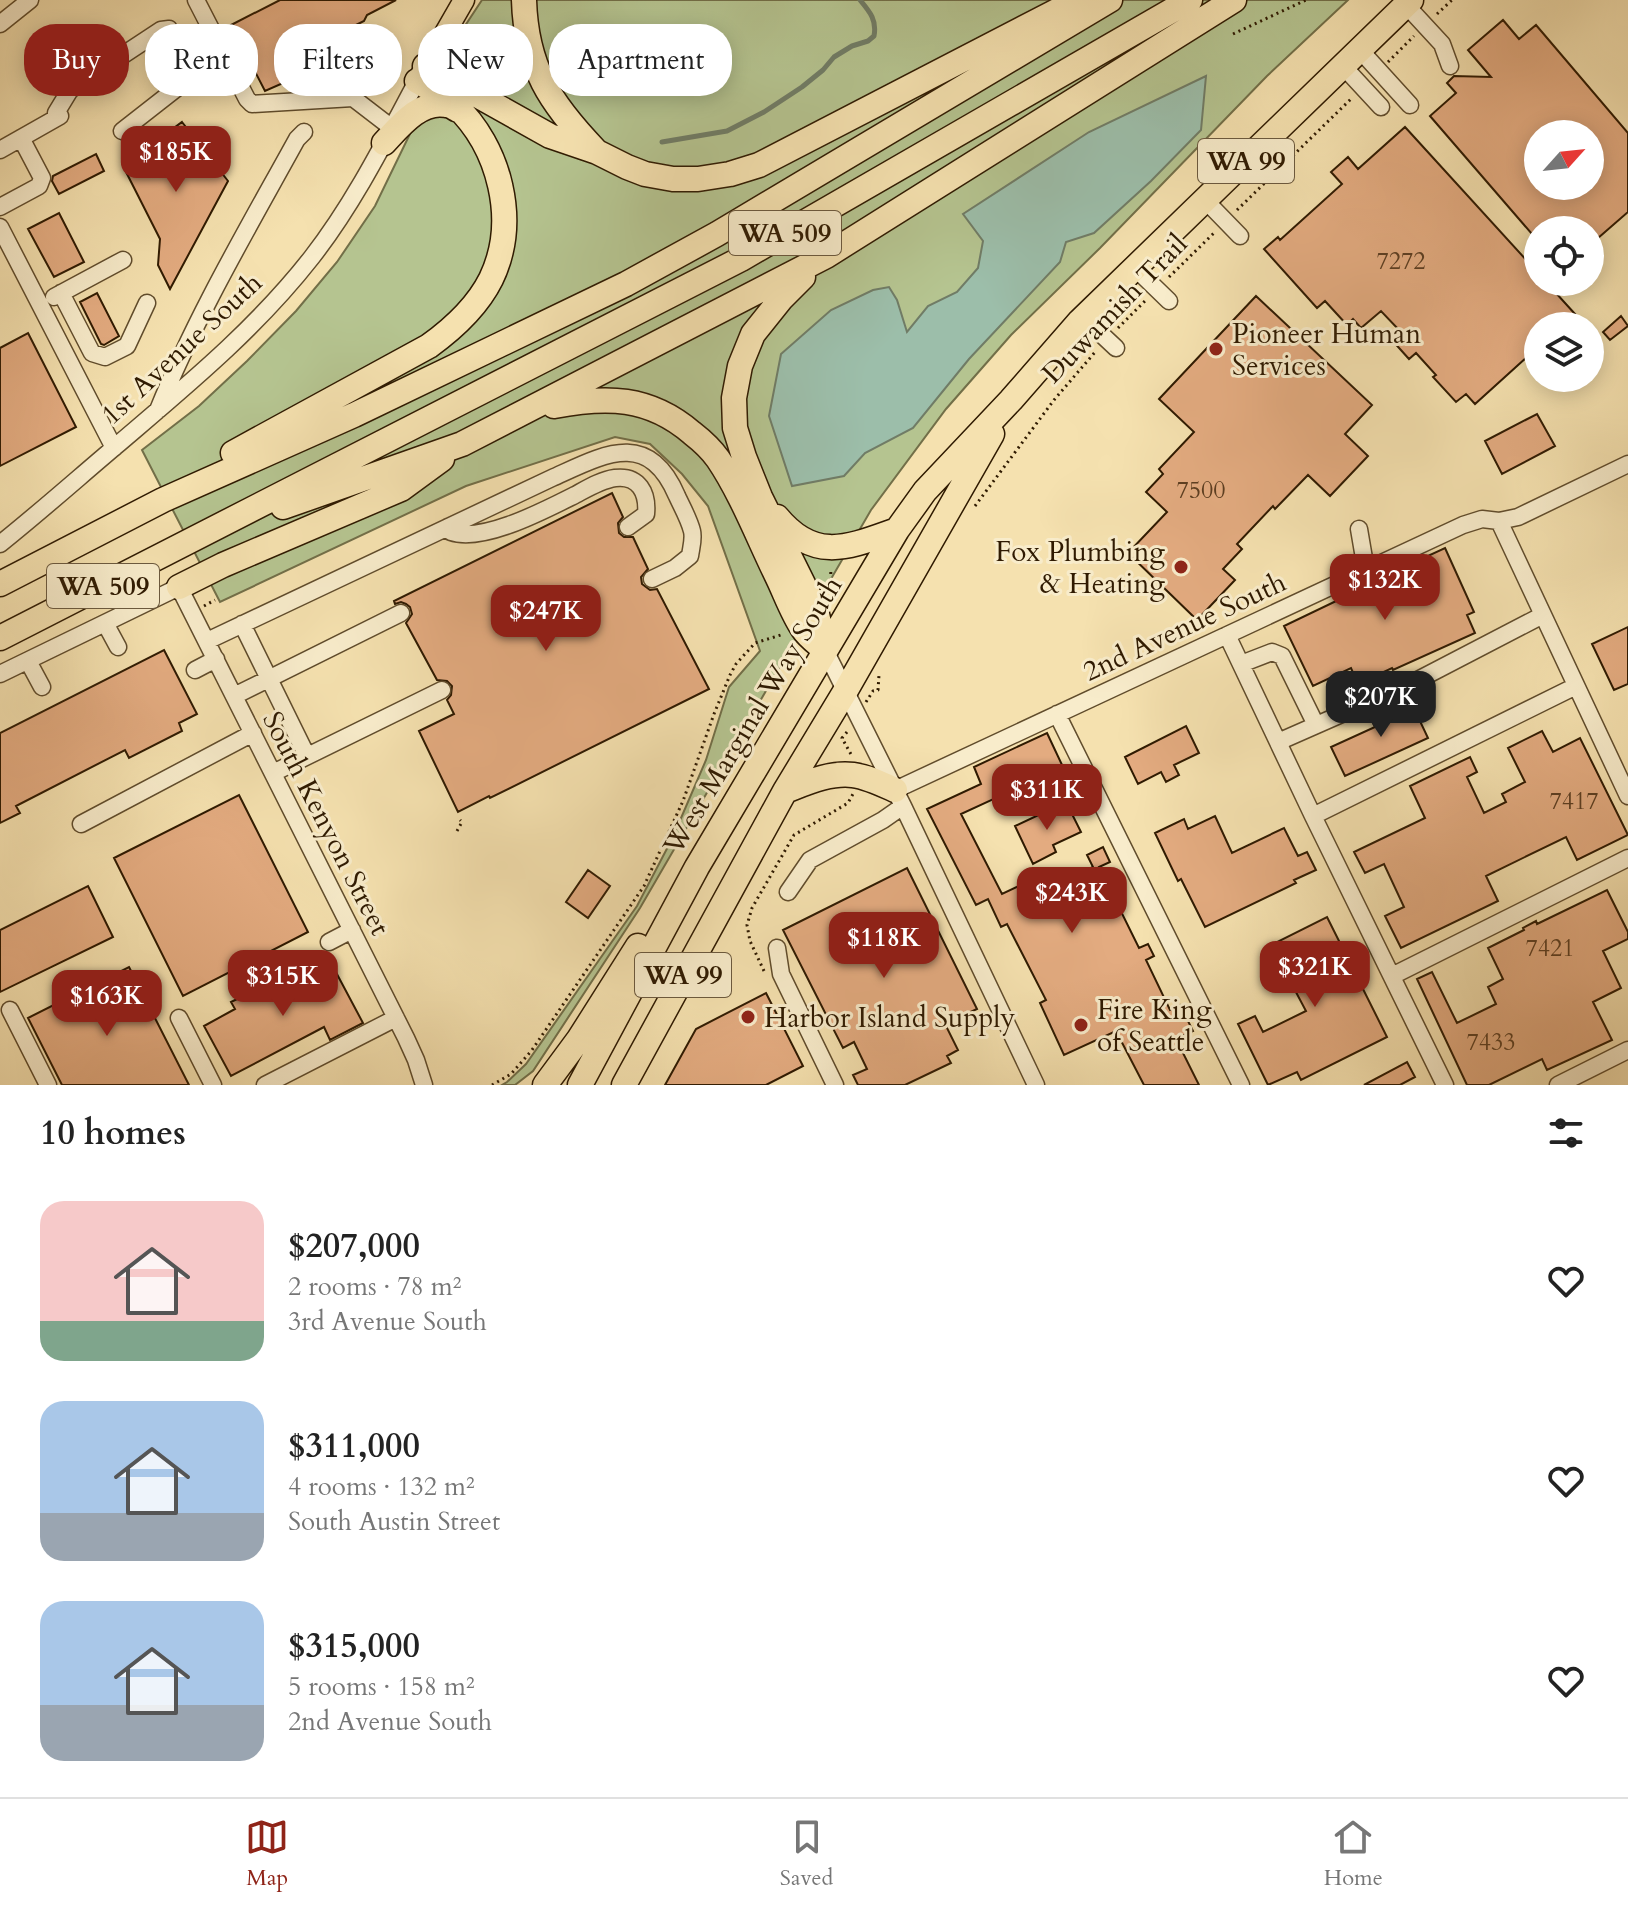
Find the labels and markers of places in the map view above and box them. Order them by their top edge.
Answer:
pin: $185K [120,126,232,194]
place label: Pioneer Human Services [1232,315,1421,385]
marker: Pioneer Human Services [1207,340,1225,358]
place label: Fox Plumbing & Heating [995,533,1165,603]
pin: $132K [1329,554,1441,622]
marker: Fox Plumbing & Heating [1172,558,1190,576]
pin: $247K [490,585,602,653]
pin: $207K [1325,671,1437,739]
pin: $311K [991,764,1103,832]
pin: $243K [1016,867,1128,935]
pin: $118K [828,912,940,980]
pin: $321K [1259,941,1371,1009]
pin: $315K [227,950,339,1018]
pin: $163K [51,970,163,1038]
place label: Fire King of Seattle [1097,991,1212,1061]
place label: Harbor Island Supply [764,999,1015,1037]
marker: Harbor Island Supply [739,1008,757,1026]
marker: Fire King of Seattle [1072,1016,1090,1034]

